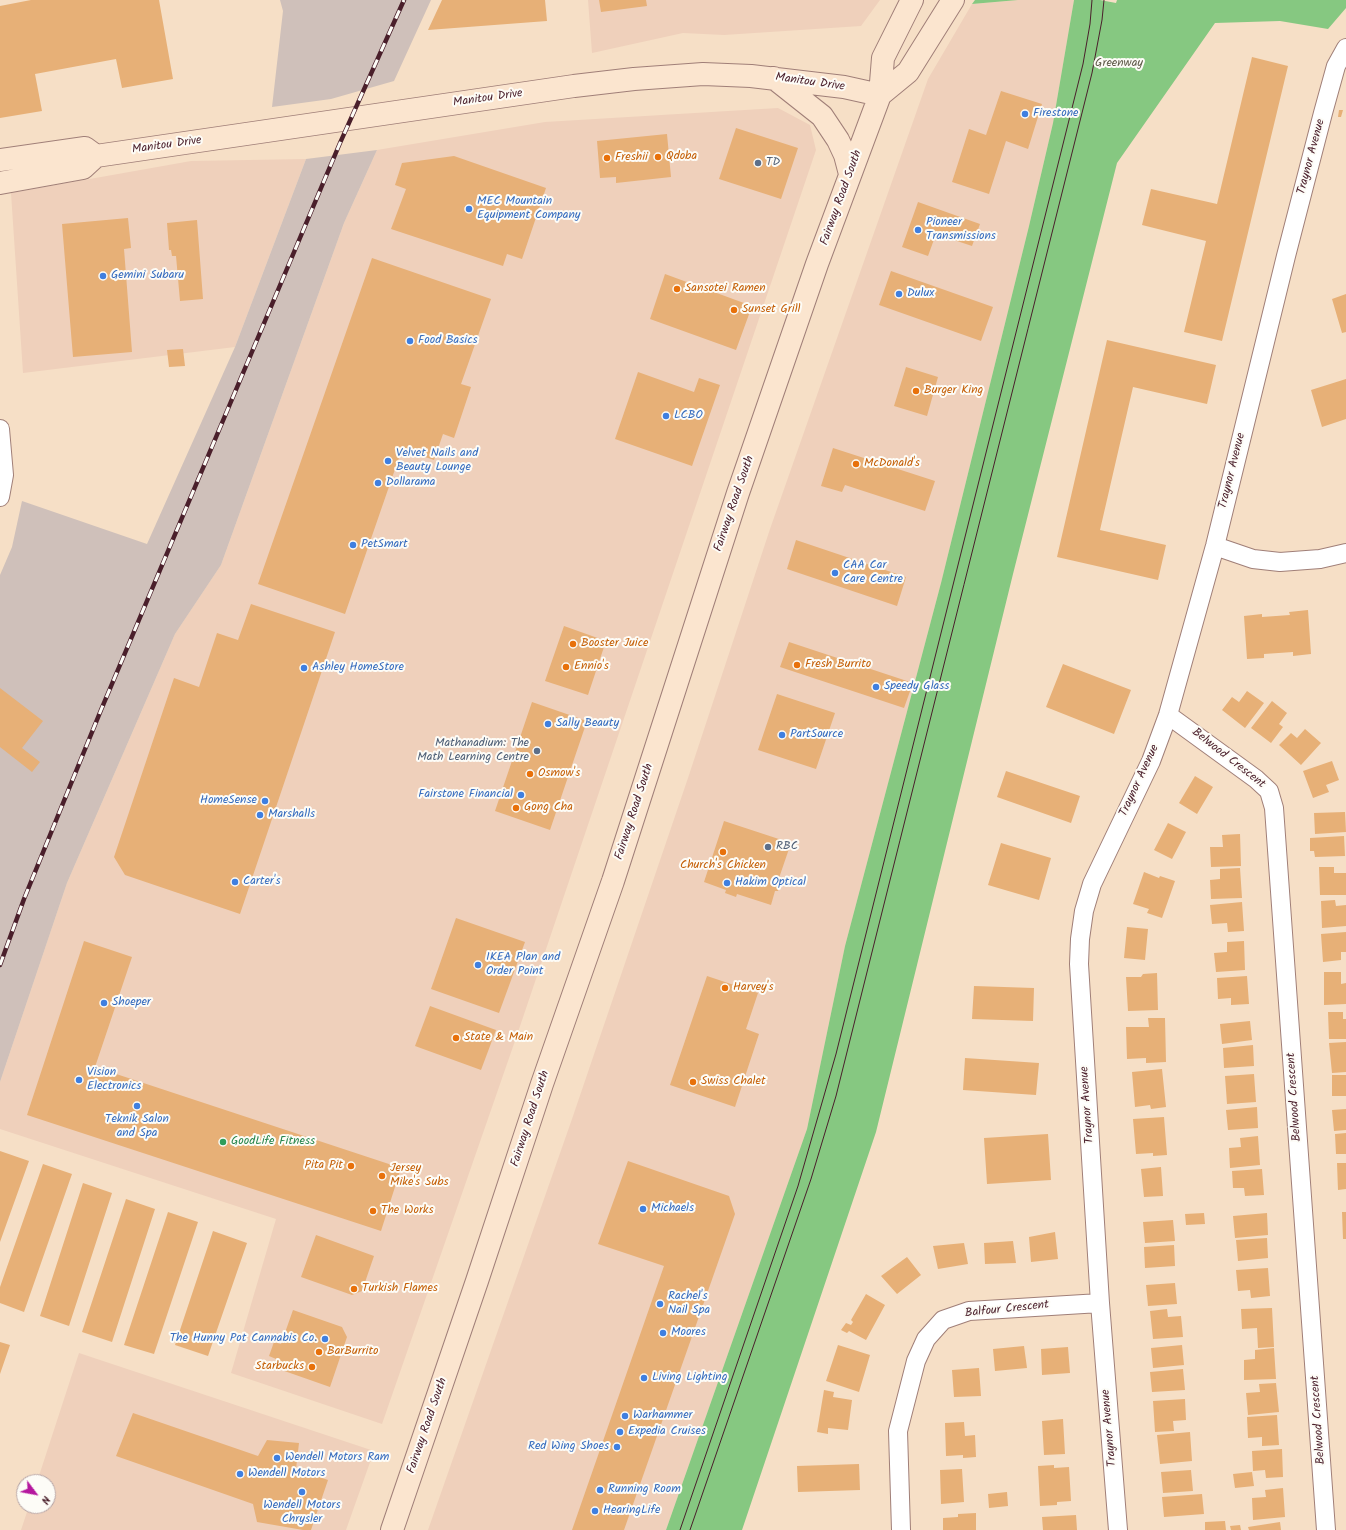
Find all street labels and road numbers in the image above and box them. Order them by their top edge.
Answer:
street label: Manitou Drive [774,71,846,95]
street label: Manitou Drive [452,87,524,111]
street label: Traynor Avenue [1295,118,1329,196]
street label: Manitou Drive [131,134,203,158]
street label: Fairway Road South [818,148,866,248]
street label: Traynor Avenue [1217,432,1249,510]
street label: Fairway Road South [712,454,758,554]
street label: Belwood Crescent [1188,726,1268,792]
street label: Traynor Avenue [1117,743,1163,819]
street label: Fairway Road South [613,762,657,862]
street label: Belwood Crescent [1285,1052,1305,1142]
street label: Traynor Avenue [1078,1066,1098,1144]
street label: Fairway Road South [509,1069,553,1169]
street label: Balfour Crescent [964,1298,1050,1322]
street label: Belwood Crescent [1309,1375,1329,1465]
street label: Fairway Road South [405,1376,451,1476]
street label: Traynor Avenue [1099,1389,1121,1467]

